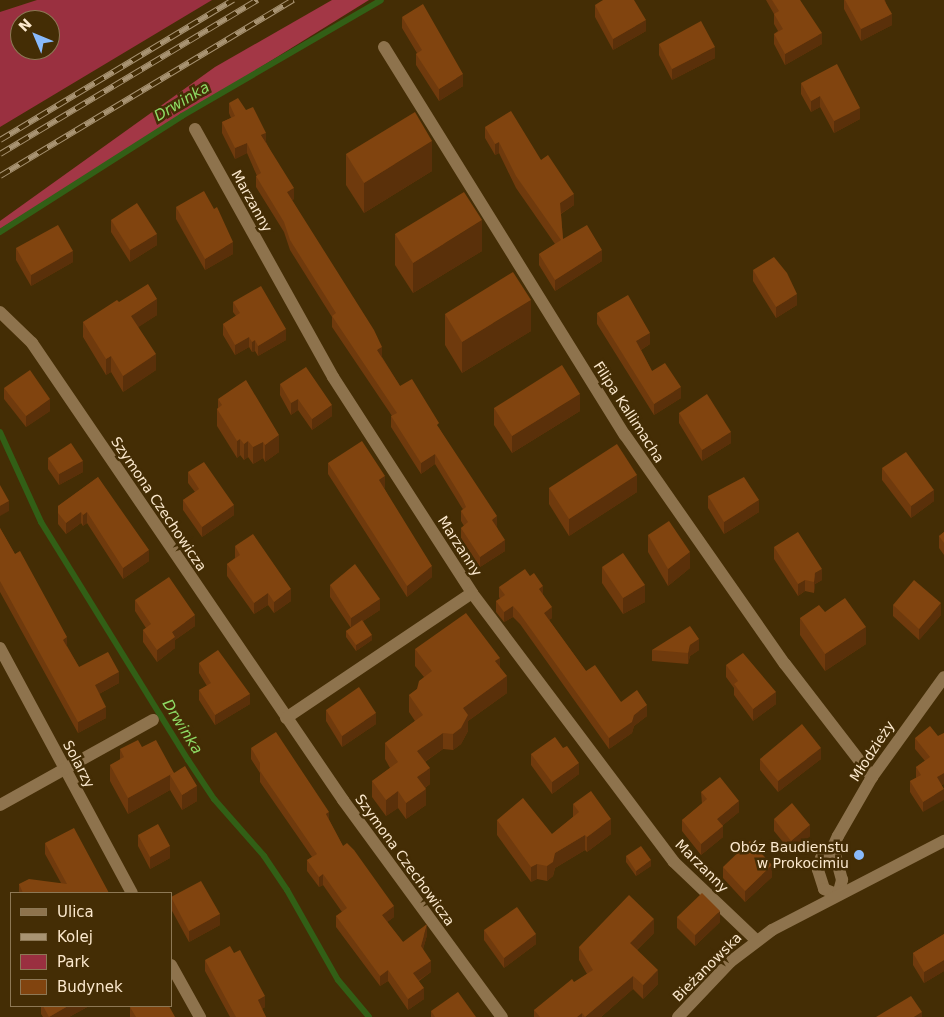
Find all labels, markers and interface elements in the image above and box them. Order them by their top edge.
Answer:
north arrow [10,10,60,60]
text: N [15,15,35,35]
water label: Drwinka [151,78,213,126]
street label: Marzanny [228,167,276,235]
street label: Filipa Kallimacha [590,358,668,466]
street label: Szymona Czechowicza [108,434,210,574]
street label: Marzanny [434,513,486,579]
water label: Drwinka [158,696,206,758]
street label: Młodzieży [846,717,898,785]
street label: Solarzy [60,737,98,791]
street label: Szymona Czechowicza [352,791,458,929]
street label: Marzanny [672,836,732,896]
place label: Obóz Baudienstu w Prokocimiu [730,839,849,872]
marker: Obóz Baudienstu w Prokocimiu [853,849,865,861]
legend [10,892,172,1007]
text: Ulica [57,903,94,921]
text: Kolej [57,928,93,946]
street label: Bieżanowska [669,929,745,1005]
text: Park [57,953,89,971]
text: Budynek [57,978,123,996]

